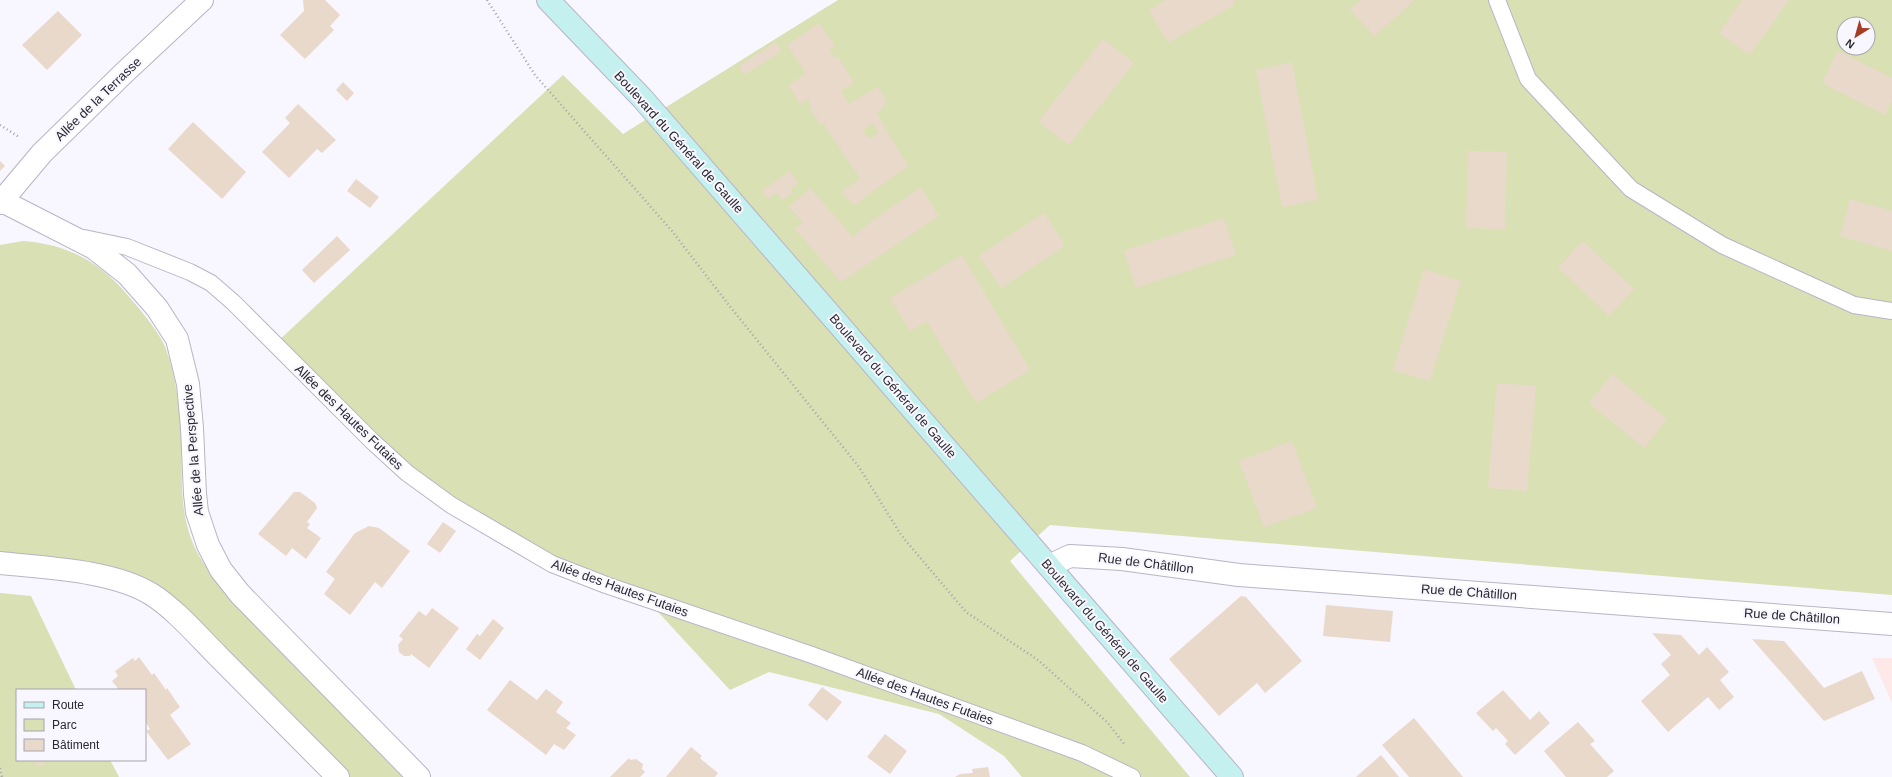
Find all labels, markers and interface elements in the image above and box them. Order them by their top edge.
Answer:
north arrow [1836,16,1876,56]
text: N [1843,37,1857,51]
street label: Allée de la Terrasse [52,54,144,144]
street label: Boulevard du Général de Gaulle [611,68,747,216]
street label: Boulevard du Général de Gaulle [826,311,960,461]
street label: Allée des Hautes Futaies [292,361,407,473]
street label: Allée de la Perspective [180,383,206,517]
street label: Rue de Châtillon [1097,550,1195,576]
street label: Allée des Hautes Futaies [550,556,691,620]
street label: Boulevard du Général de Gaulle [1038,556,1172,706]
street label: Rue de Châtillon [1421,581,1517,603]
street label: Rue de Châtillon [1744,605,1840,627]
street label: Allée des Hautes Futaies [855,664,996,728]
legend [16,689,146,761]
text: Route [52,698,84,712]
text: Parc [52,718,77,732]
text: Bâtiment [52,738,100,752]

